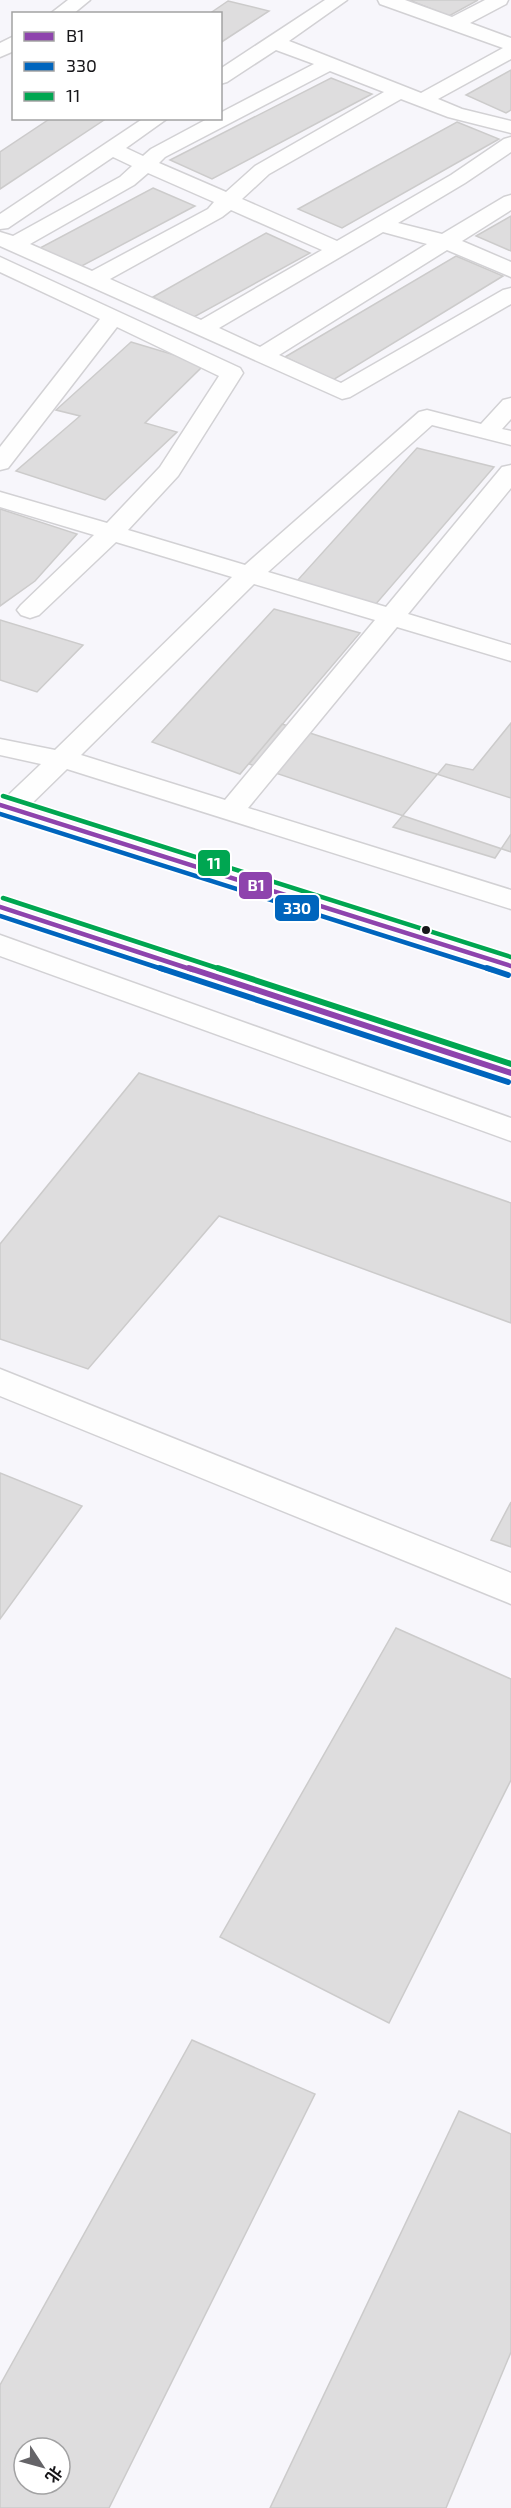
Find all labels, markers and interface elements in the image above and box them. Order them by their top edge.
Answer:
legend [12,12,222,120]
text: B1 [66,24,84,46]
text: 330 [66,54,97,76]
text: 11 [66,84,80,106]
line badge: 11 [197,849,231,877]
text: 11 [207,853,221,872]
line badge: B1 [238,871,273,900]
text: B1 [247,875,265,894]
line badge: 330 [274,894,320,922]
text: 330 [283,898,311,917]
unlabelled marker [420,924,432,936]
north arrow [12,2436,72,2496]
text: 北 [42,2463,67,2487]

